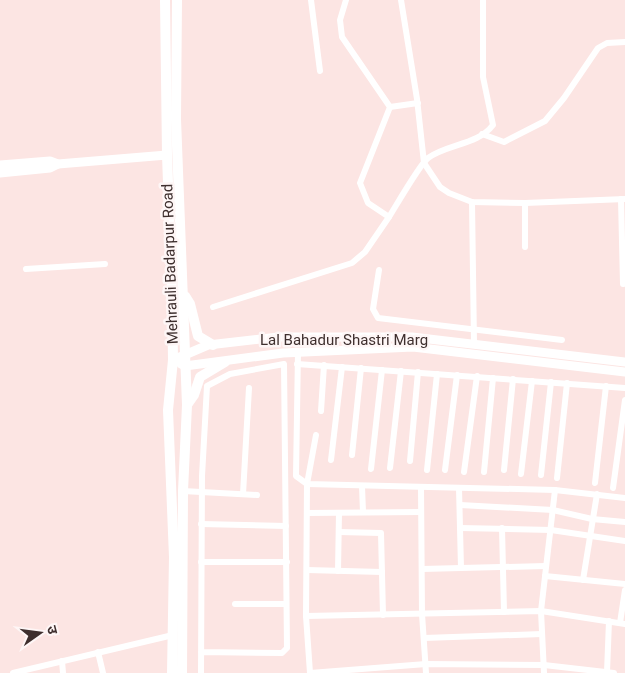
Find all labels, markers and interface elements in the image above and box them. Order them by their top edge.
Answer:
street label: Mehrauli Badarpur Road [158,183,182,345]
street label: Lal Bahadur Shastri Marg [260,331,428,349]
north arrow [15,608,65,658]
text: उ [44,624,62,637]

